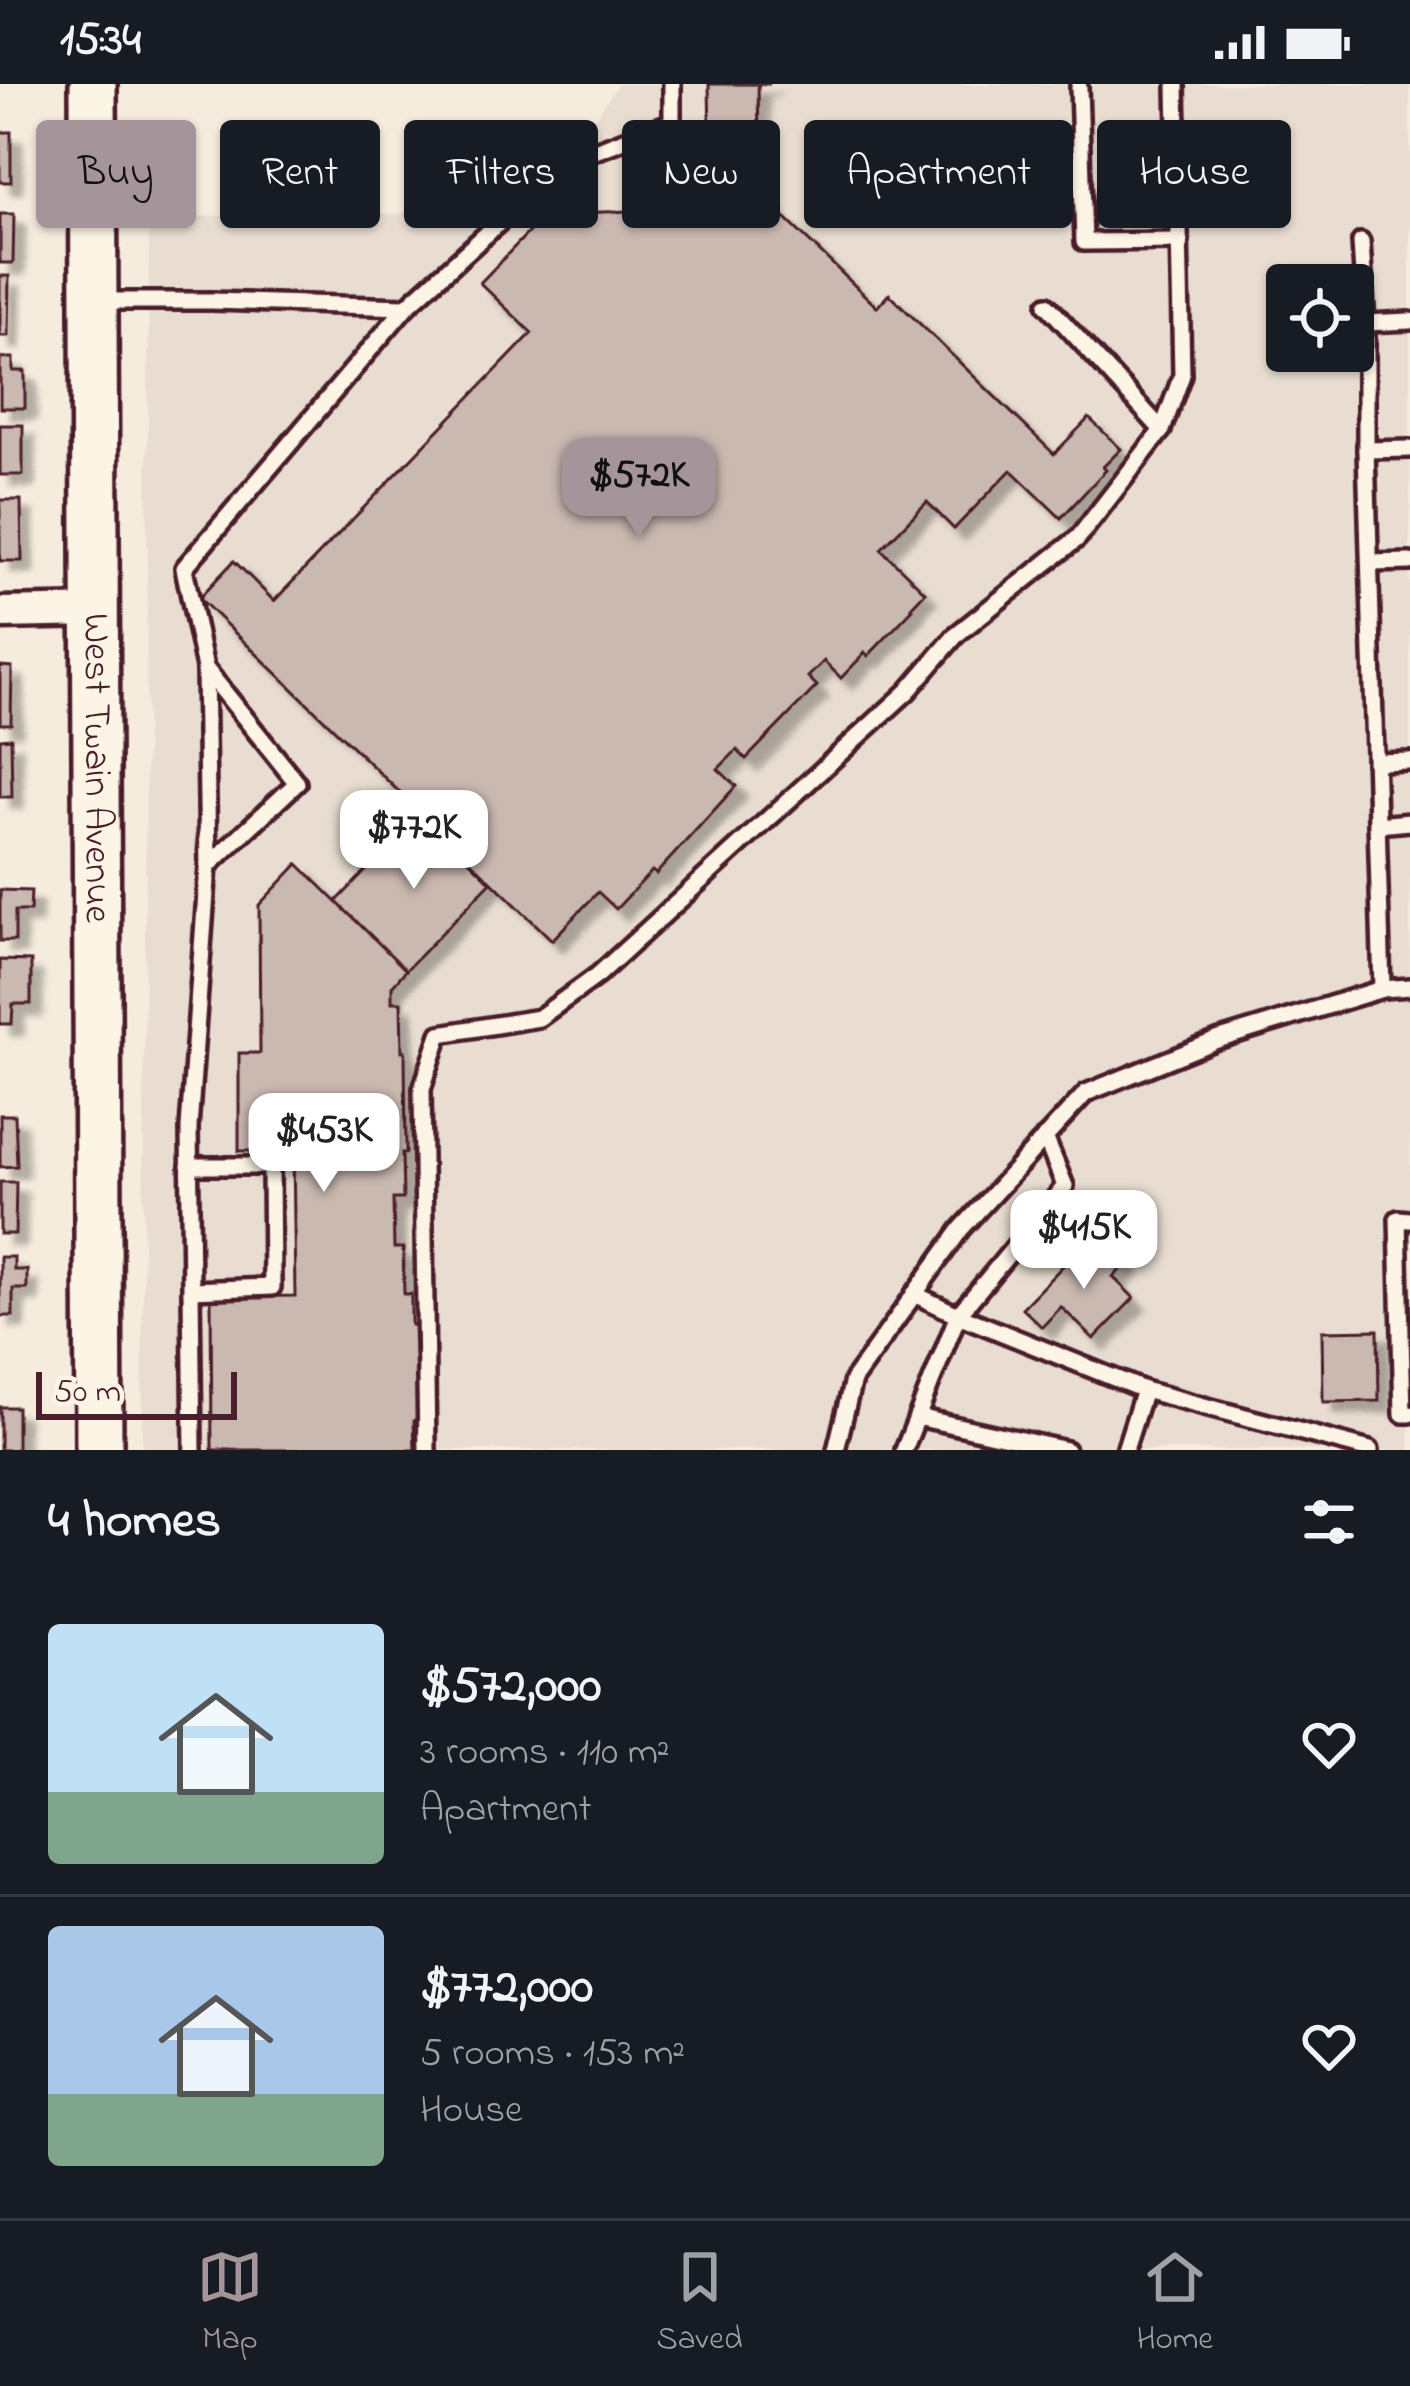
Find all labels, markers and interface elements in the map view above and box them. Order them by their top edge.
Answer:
text: 15:34 [60,9,141,75]
chip: Buy [36,120,196,228]
chip: Rent [220,120,380,228]
chip: Filters [404,120,598,228]
chip: New [622,120,780,228]
chip: Apartment [804,120,1073,228]
chip: House [1097,120,1291,228]
map controls [1266,264,1374,372]
button: locate [1266,264,1374,372]
pin: $572K [555,438,723,540]
text: $572K [589,448,689,505]
street label: West Twain Avenue [67,613,125,924]
pin: $772K [330,790,498,892]
text: $772K [367,800,461,857]
pin: $453K [240,1093,408,1195]
text: $453K [276,1103,373,1160]
pin: $415K [1000,1190,1168,1292]
text: $415K [1037,1200,1131,1257]
scale bar [36,1366,237,1419]
text: 50 m [54,1369,121,1417]
text: 4 homes [48,1485,221,1560]
icon: filters [1296,1489,1362,1555]
text: $572,000 [420,1650,601,1725]
icon: home [144,1672,288,1816]
icon: heart [1296,1711,1362,1777]
text: 3 rooms · 110 m² [420,1725,670,1782]
text: Apartment [420,1782,592,1839]
text: $772,000 [420,1951,593,2026]
icon: home [144,1974,288,2118]
icon: heart [1296,2013,1362,2079]
text: 5 rooms · 153 m² [420,2026,685,2083]
text: House [420,2083,522,2140]
tab: Map [197,2244,263,2364]
tab: Saved [657,2244,743,2364]
tab: Home [1136,2244,1213,2364]

